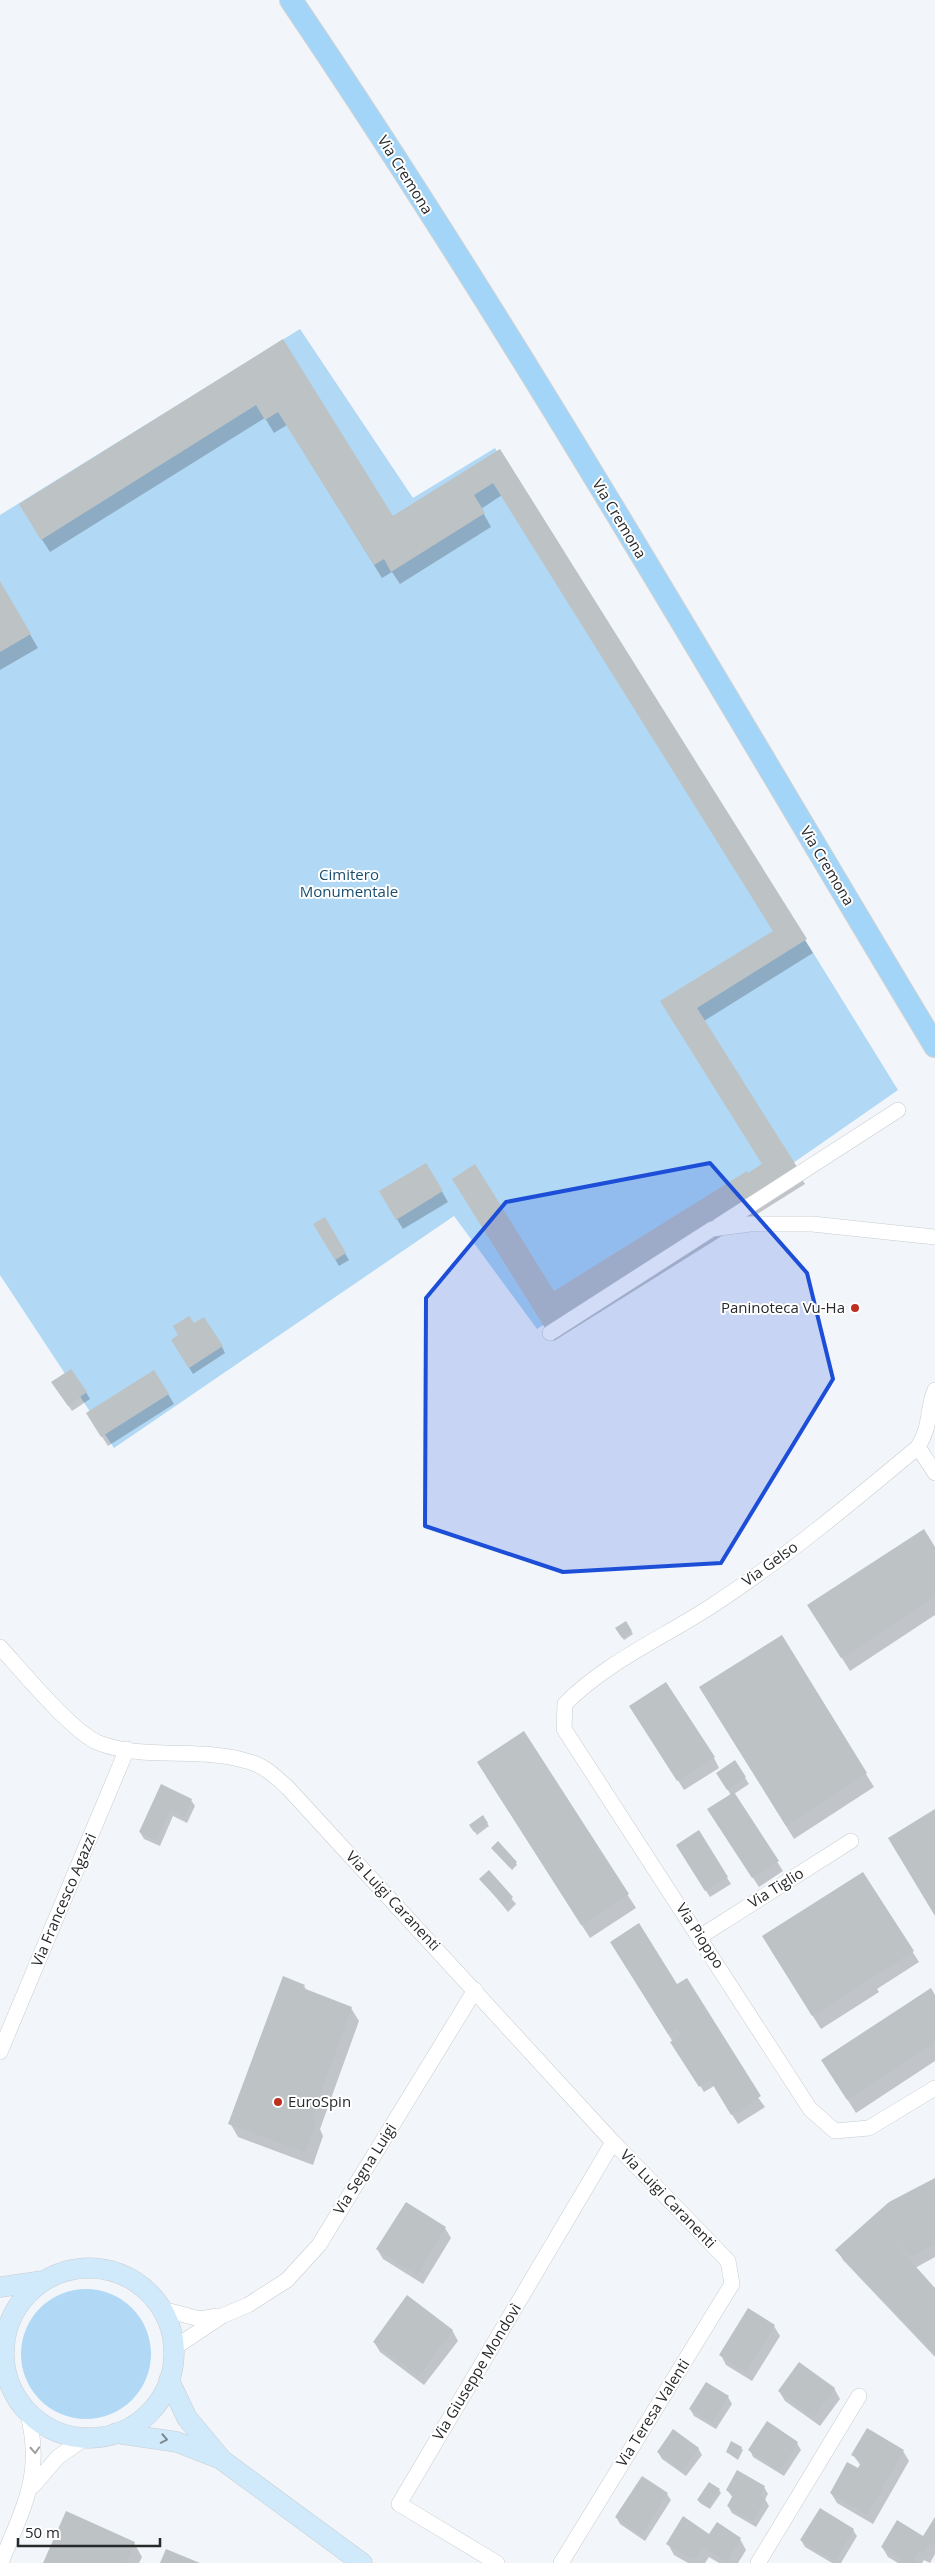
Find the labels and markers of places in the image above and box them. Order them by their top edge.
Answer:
place label: Paninoteca Vu-Ha [721,1297,845,1317]
marker: Paninoteca Vu-Ha [849,1302,861,1314]
place label: EuroSpin [288,2091,351,2111]
marker: EuroSpin [272,2096,284,2108]

